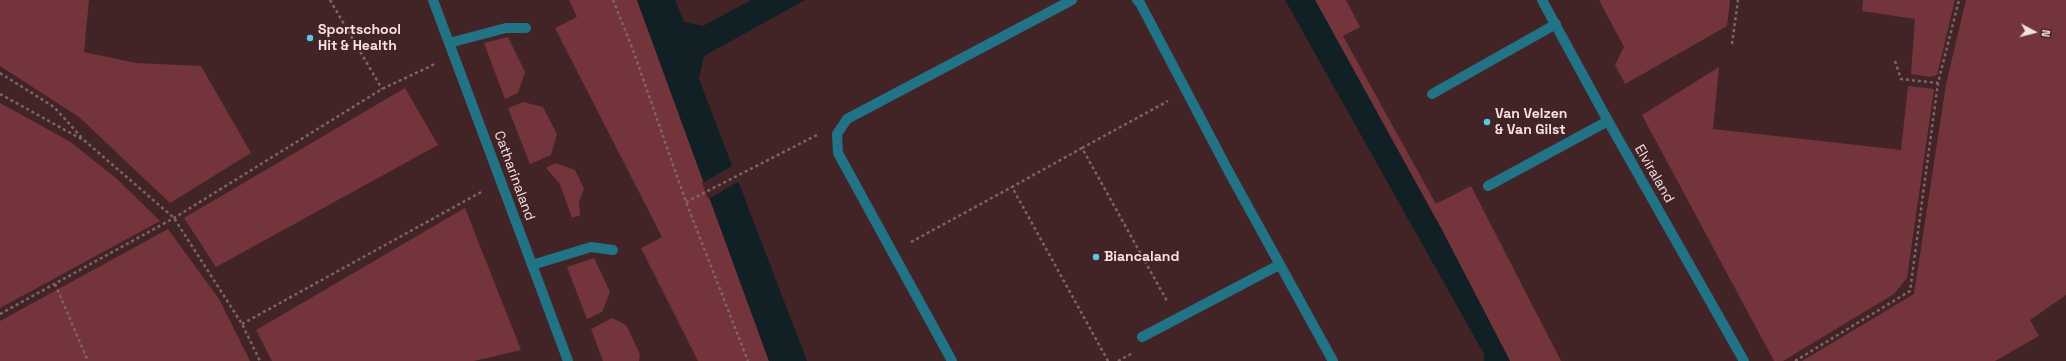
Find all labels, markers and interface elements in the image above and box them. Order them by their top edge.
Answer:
north arrow [2014,12,2054,52]
place label: Sportschool Hit & Health [318,22,401,54]
text: N [2039,29,2053,38]
marker: Sportschool Hit & Health [305,33,315,43]
place label: Van Velzen & Van Gilst [1495,106,1567,138]
marker: Van Velzen & Van Gilst [1482,117,1492,127]
street label: Catharinaland [490,129,538,223]
street label: Elviraland [1631,142,1677,206]
place label: Biancaland [1104,249,1179,265]
marker: Biancaland [1091,252,1101,262]

